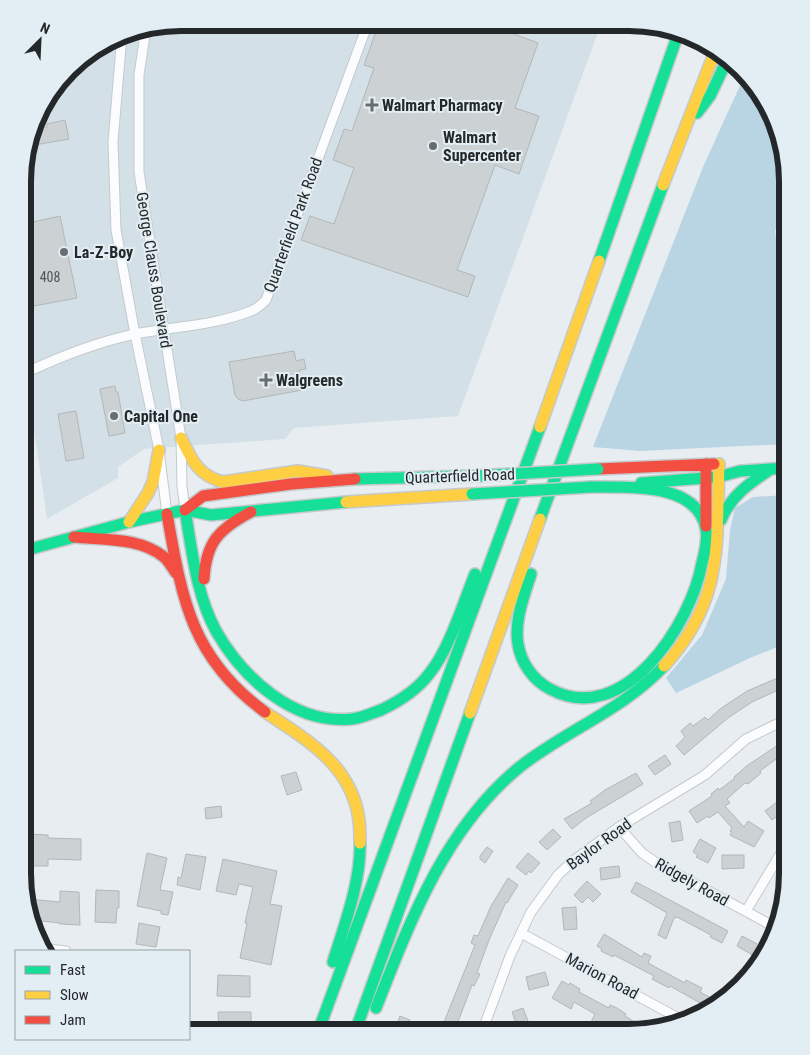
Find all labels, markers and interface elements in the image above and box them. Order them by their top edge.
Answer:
north arrow [15,15,65,65]
text: N [38,19,52,37]
place label: Walmart Pharmacy [382,96,503,115]
marker: Walmart Pharmacy [366,99,378,111]
place label: Walmart Supercenter [443,128,521,165]
marker: Walmart Supercenter [427,140,439,152]
street label: Quarterfield Park Road [260,155,326,295]
street label: George Clauss Boulevard [132,191,176,349]
place label: La-Z-Boy [74,243,133,262]
marker: La-Z-Boy [58,246,70,258]
house number: 408 [40,269,60,285]
place label: Walgreens [276,371,343,390]
marker: Walgreens [260,374,272,386]
place label: Capital One [124,407,198,426]
marker: Capital One [108,410,120,422]
street label: Quarterfield Road [405,465,515,487]
street label: Baylor Road [563,814,635,874]
street label: Ridgely Road [652,854,732,910]
street label: Marion Road [562,949,642,1003]
legend [15,950,190,1040]
text: Fast [60,961,85,979]
text: Slow [60,986,89,1004]
text: Jam [60,1011,86,1029]

